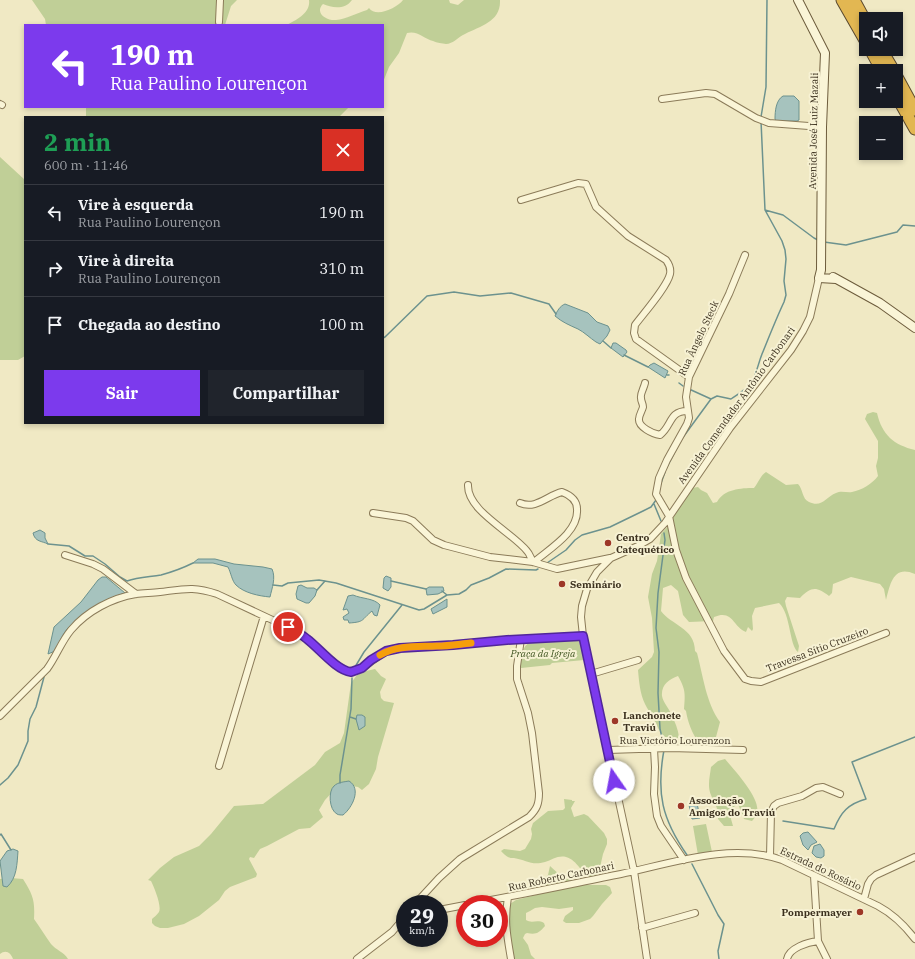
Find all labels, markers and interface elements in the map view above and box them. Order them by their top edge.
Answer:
map controls [859,12,903,160]
button: sound [859,12,903,56]
text: 190 m [110,36,194,73]
icon: left [44,40,96,92]
button: + [859,64,903,108]
text: Rua Paulino Lourençon [110,72,308,95]
street label: Avenida José Luiz Mazali [806,73,821,189]
button: − [859,116,903,160]
text: 2 min [44,126,111,158]
button: close [322,129,364,171]
text: 600 m · 11:46 [44,157,128,174]
text: Vire à esquerda [78,195,194,214]
icon: left [44,202,66,224]
text: 190 m [319,203,364,222]
text: Rua Paulino Lourençon [78,214,221,231]
text: Vire à direita [78,251,174,270]
icon: right [44,258,66,280]
text: 310 m [319,259,364,278]
text: Rua Paulino Lourençon [78,270,221,287]
street label: Rua Ângelo Steck [675,298,722,378]
icon: arrive [44,314,66,336]
text: Chegada ao destino [78,315,221,334]
text: 100 m [319,315,364,334]
street label: Avenida Comendador Antônio Carbonari [675,324,798,486]
button: Sair [44,370,200,416]
button: Compartilhar [208,370,364,416]
place label: Centro Catequético [616,531,675,556]
marker: Centro Catequético [603,538,613,548]
place label: Seminário [570,578,622,591]
marker: Seminário [557,579,567,589]
pin [271,610,305,644]
icon: arrive [277,616,299,638]
street label: Travessa Sítio Cruzeiro [764,624,871,675]
park label: Praça da Igreja [509,647,576,660]
place label: Lanchonete Traviú [623,709,681,734]
marker: Lanchonete Traviú [610,716,620,726]
street label: Rua Victório Lourenzon [619,734,731,747]
position arrow [593,760,635,802]
place label: Associação Amigos do Traviú [689,794,776,819]
marker: Associação Amigos do Traviú [676,801,686,811]
street label: Estrada do Rosário [778,844,864,893]
street label: Rua Roberto Carbonari [507,859,615,894]
speed limit sign: 30 [456,895,508,947]
text: 29 [410,902,434,929]
place label: Pompermayer [782,906,852,919]
marker: Pompermayer [855,907,865,917]
text: km/h [409,924,435,937]

